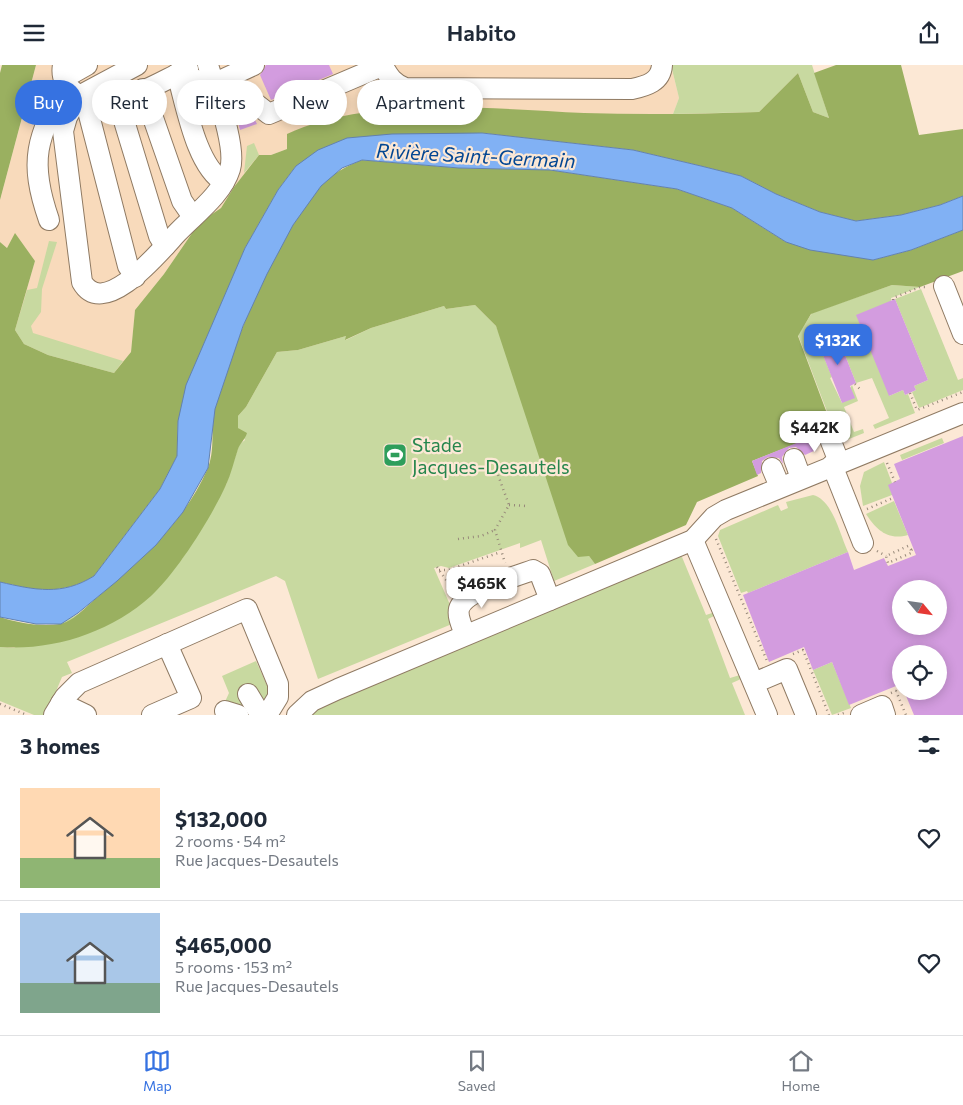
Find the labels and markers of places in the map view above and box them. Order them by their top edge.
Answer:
pin: $132K [803,323,873,366]
pin: $442K [780,411,850,453]
place label: Stade Jacques-Desautels [412,433,570,478]
sports icon: Stade Jacques-Desautels [382,442,408,468]
pin: $465K [447,567,517,609]

